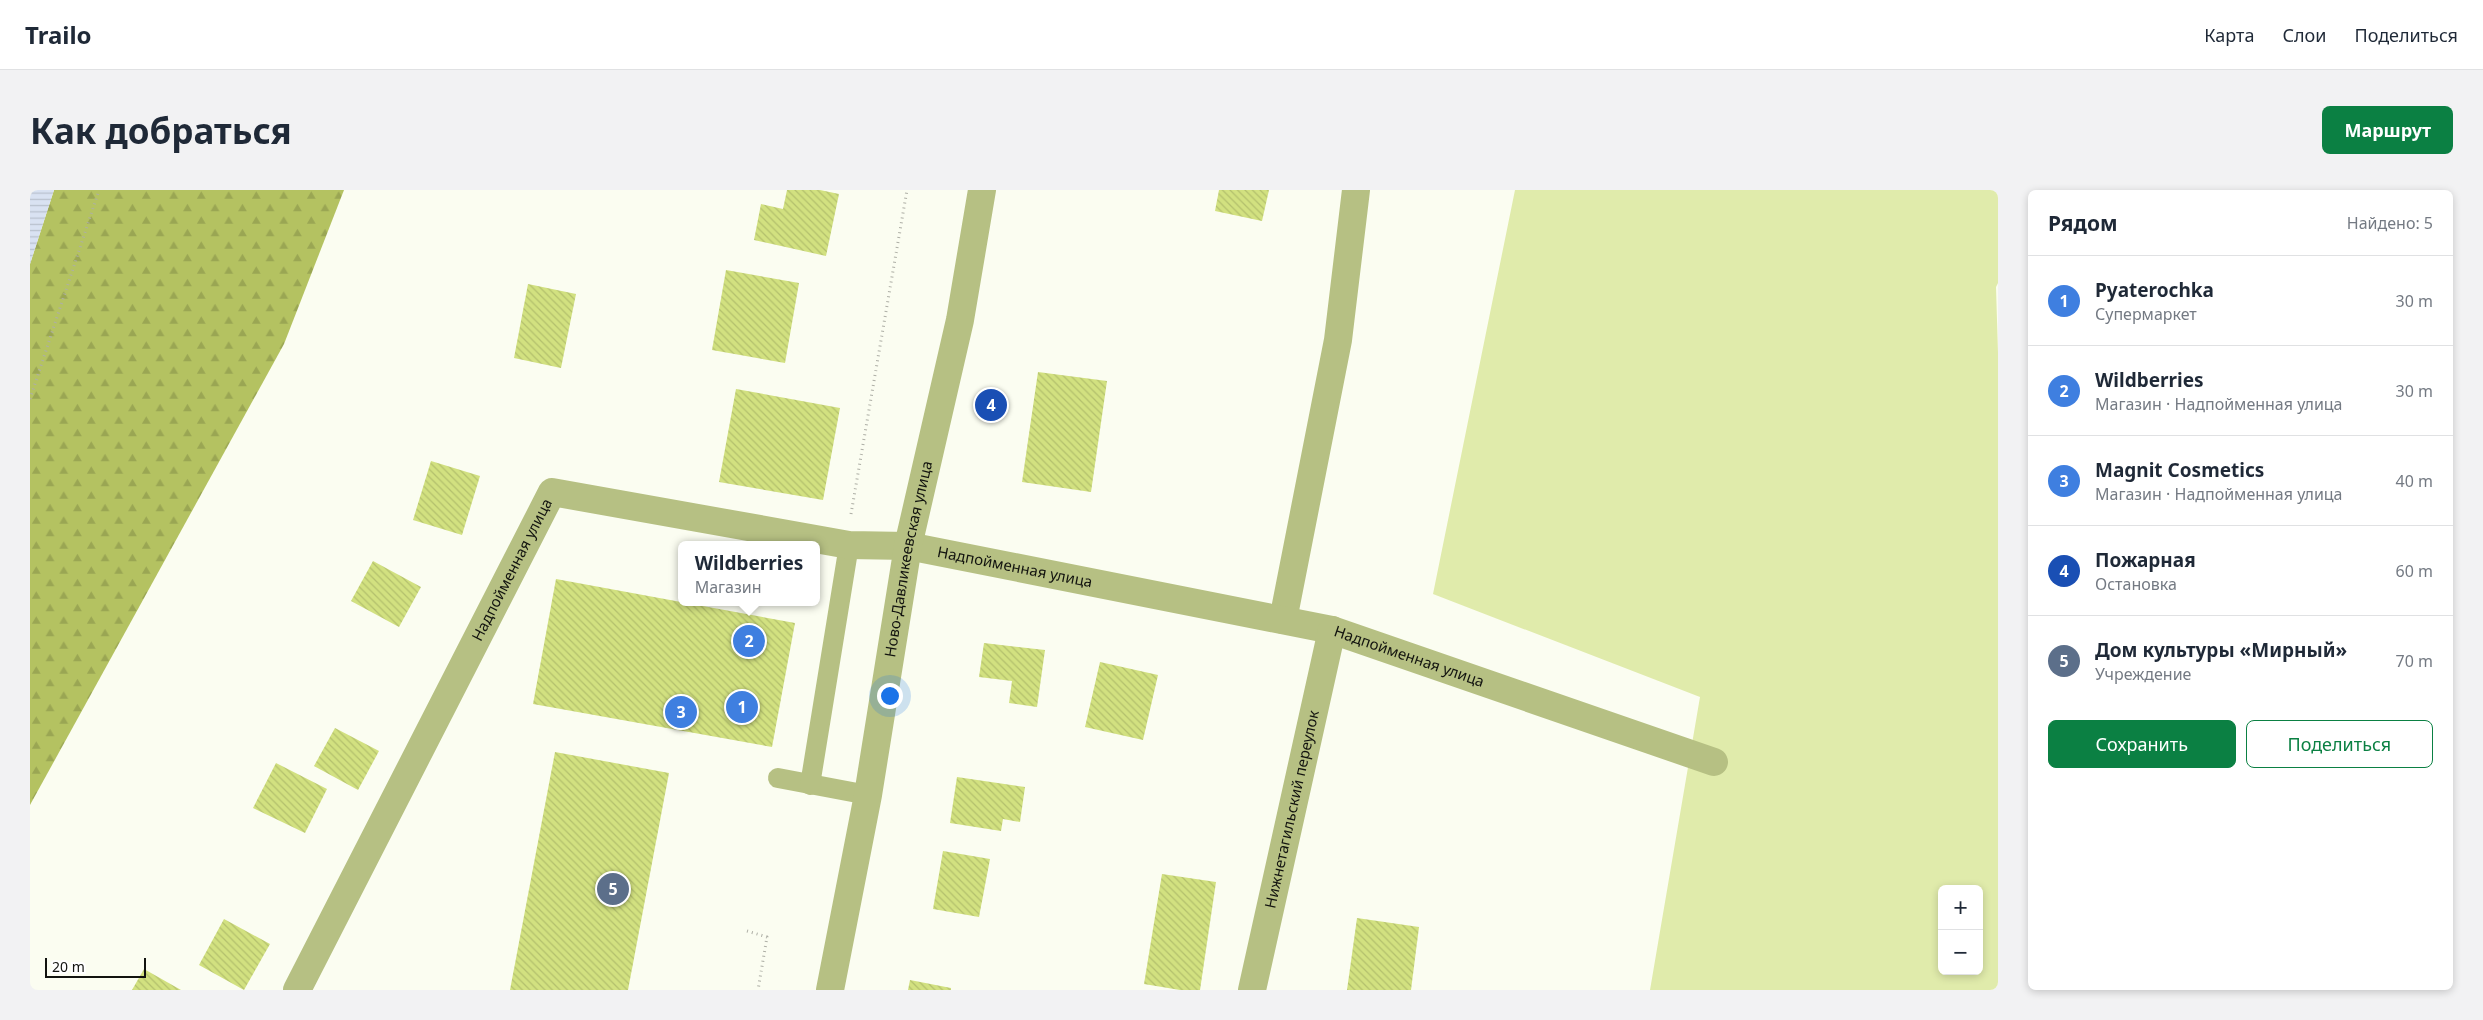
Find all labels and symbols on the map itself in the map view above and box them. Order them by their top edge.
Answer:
pin: 4 [975,386,1007,424]
street label: Ново-Давликеевская улица [879,459,936,659]
street label: Надпойменная улица [466,495,556,644]
street label: Надпойменная улица [936,541,1094,591]
street label: Надпойменная улица [1332,620,1487,691]
pin: 2 [733,622,765,660]
your location [877,683,903,709]
pin: 1 [726,688,758,726]
pin: 3 [665,693,697,731]
street label: Нижнетагильский переулок [1259,708,1323,910]
pin: 5 [597,870,629,908]
scale bar [45,955,146,978]

